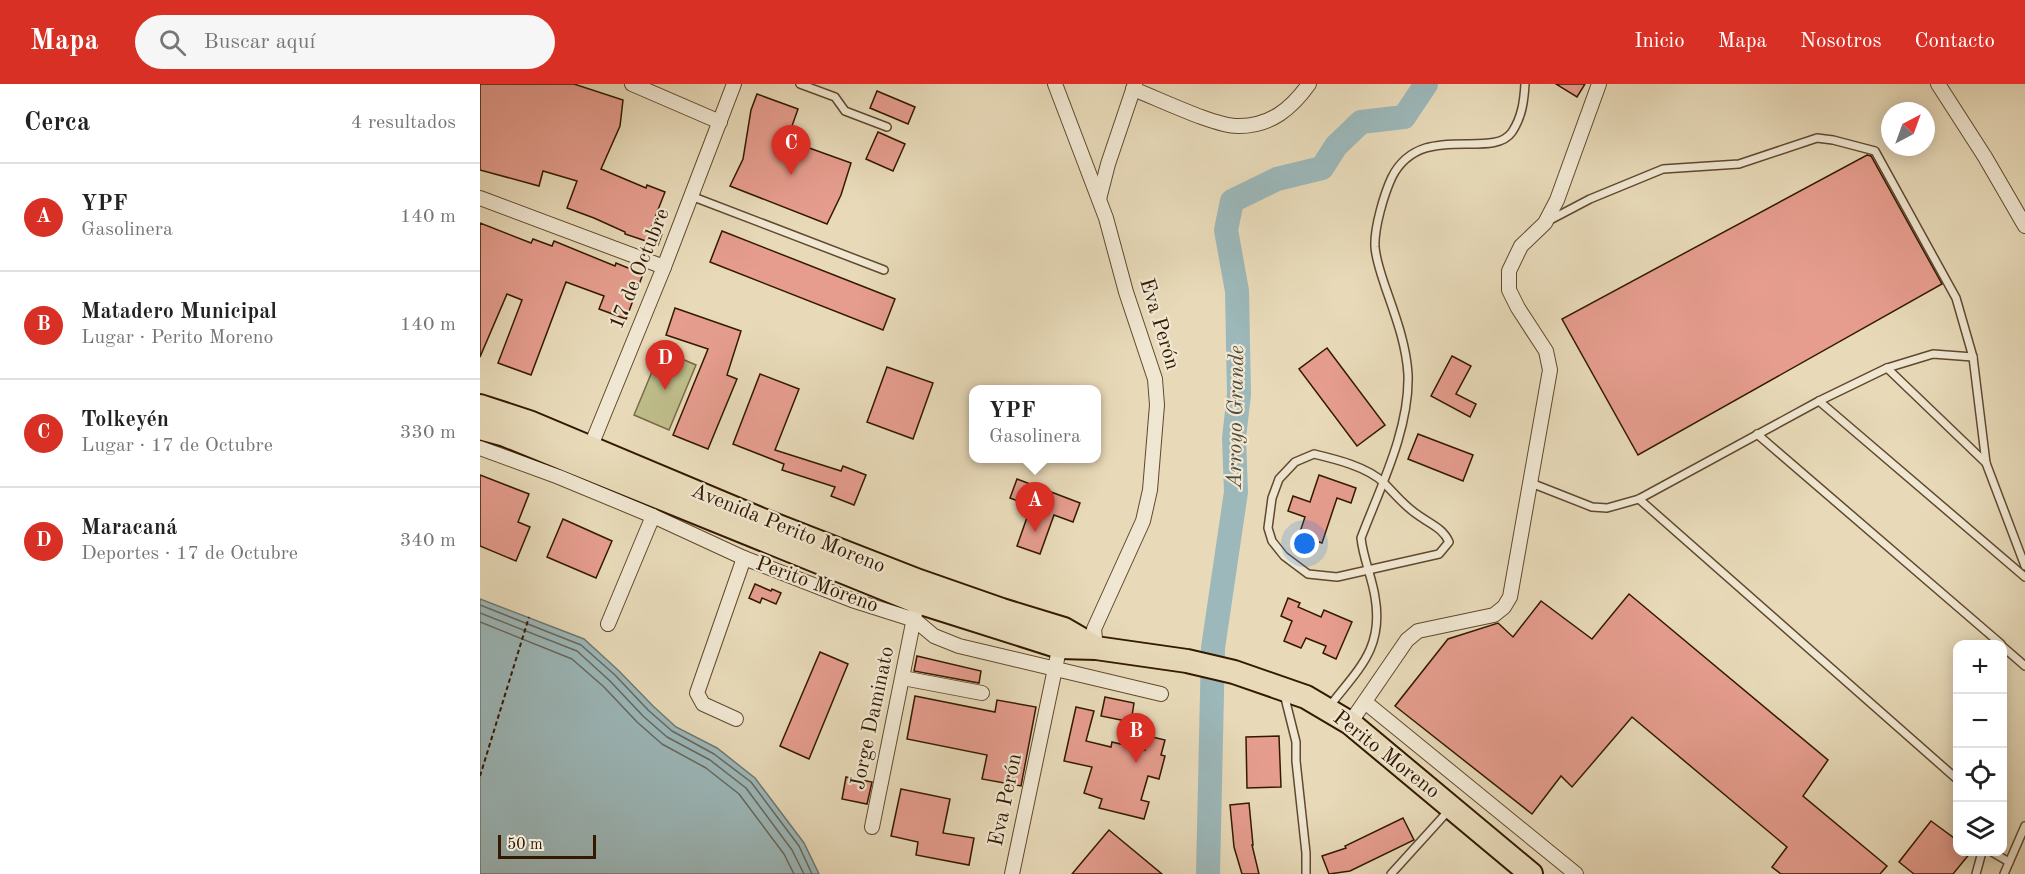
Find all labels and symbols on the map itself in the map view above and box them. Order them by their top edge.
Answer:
north arrow [1881,102,1935,156]
pin: C [772,126,810,175]
street label: 17 de Octubre [606,206,674,332]
street label: Eva Perón [1135,276,1183,372]
pin: D [646,340,684,390]
water label: Arroyo Grande [1224,345,1248,490]
street label: Avenida Perito Moreno [688,480,888,578]
pin: A [1016,482,1054,532]
your location [1290,529,1319,558]
street label: Perito Moreno [753,553,881,617]
street label: Jorge Daminato [848,644,898,792]
street label: Perito Moreno [1329,707,1443,803]
pin: B [1116,714,1156,763]
street label: Eva Perón [986,752,1026,848]
scale bar [498,832,596,860]

